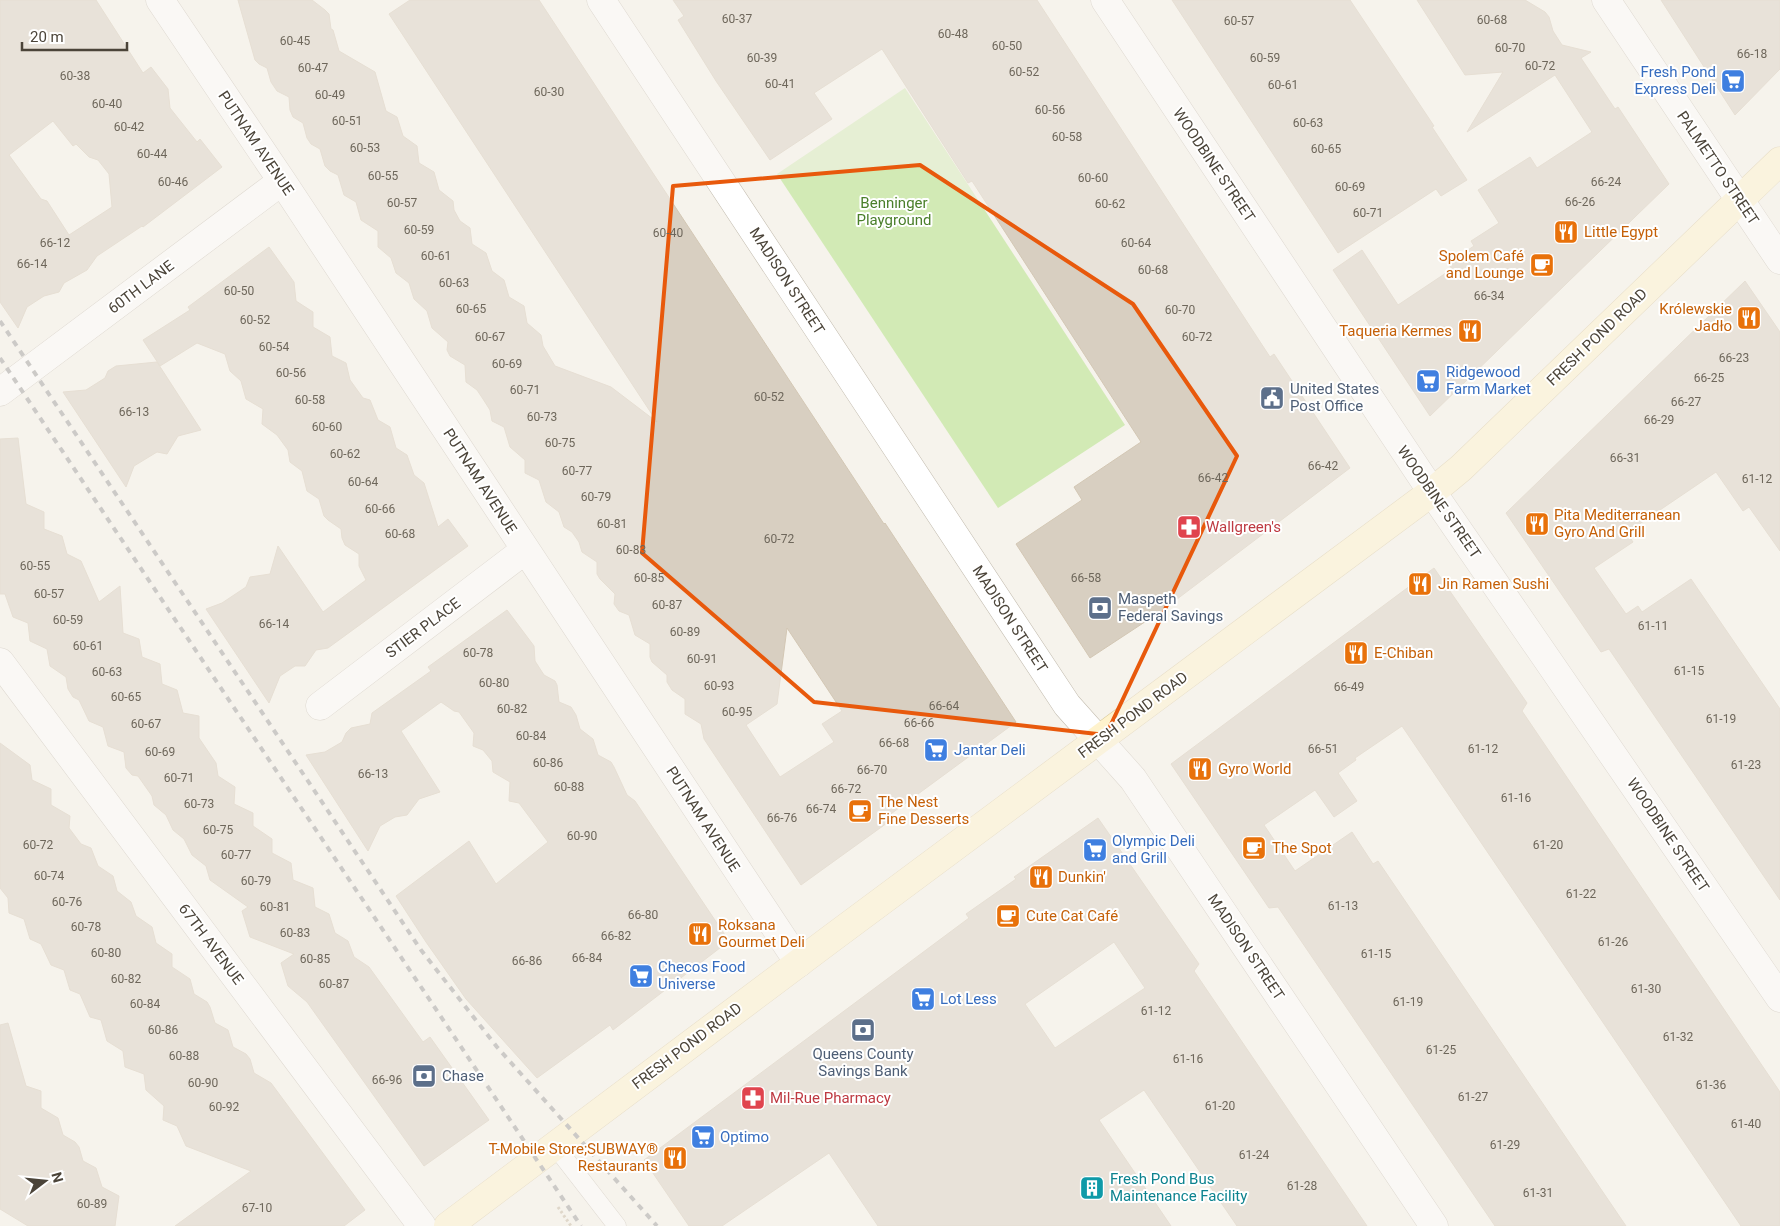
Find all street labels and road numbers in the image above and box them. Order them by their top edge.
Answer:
street label: PUTNAM AVENUE [214,87,298,199]
street label: WOODBINE STREET [1169,105,1259,225]
street label: PALMETTO STREET [1673,108,1763,228]
street label: MADISON STREET [746,224,828,338]
street label: 60TH LANE [105,256,178,317]
street label: FRESH POND ROAD [1543,285,1651,389]
street label: PUTNAM AVENUE [439,425,521,537]
street label: WOODBINE STREET [1393,442,1485,562]
street label: MADISON STREET [969,562,1051,676]
street label: STIER PLACE [382,594,464,662]
street label: FRESH POND ROAD [1075,668,1191,762]
street label: PUTNAM AVENUE [662,763,744,875]
street label: WOODBINE STREET [1623,775,1713,895]
street label: MADISON STREET [1204,891,1288,1003]
street label: 67TH AVENUE [175,900,247,988]
street label: FRESH POND ROAD [629,999,745,1093]

